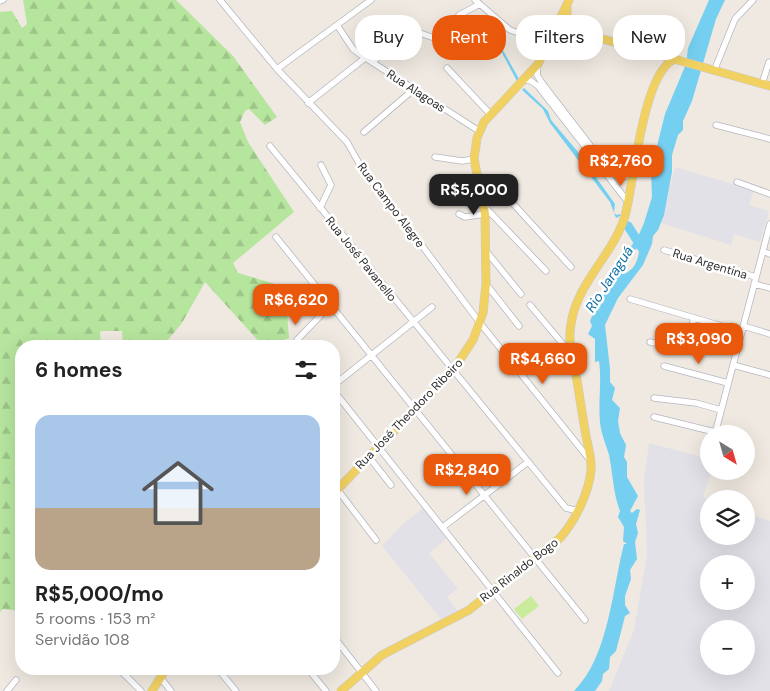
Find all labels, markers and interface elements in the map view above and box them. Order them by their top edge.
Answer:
chip: Buy [355,15,422,60]
chip: Rent [432,15,506,60]
chip: Filters [516,15,603,60]
chip: New [613,15,685,60]
street label: Rua Alagoas [384,66,448,116]
pin: R$2,760 [575,144,667,187]
text: R$2,760 [590,150,652,171]
street label: Rua Campo Alegre [354,159,428,251]
pin: R$5,000 [428,174,520,216]
text: R$5,000 [440,179,508,200]
street label: Rua José Pavanello [322,213,400,305]
water label: Rio Jaraguá [581,242,637,315]
street label: Rua Argentina [671,245,749,283]
pin: R$6,620 [250,284,342,326]
text: R$6,620 [264,289,328,310]
pin: R$3,090 [653,322,745,365]
text: R$3,090 [666,328,732,349]
pin: R$4,660 [497,342,589,385]
text: R$4,660 [510,348,576,369]
street label: Rua José Theodoro Ribeiro [352,355,466,473]
text: 6 homes [35,356,123,384]
icon: filters [292,356,320,384]
north arrow [700,425,755,480]
map controls [700,425,755,675]
icon: home [133,448,223,538]
pin: R$2,840 [421,454,513,496]
text: R$2,840 [435,459,499,480]
button: layers [700,490,755,545]
street label: Rua Rinaldo Bogo [477,534,561,606]
button: + [700,555,755,610]
text: R$5,000/mo [35,580,164,608]
text: 5 rooms · 153 m² [35,608,156,629]
button: − [700,620,755,675]
text: Servidão 108 [35,629,130,650]

